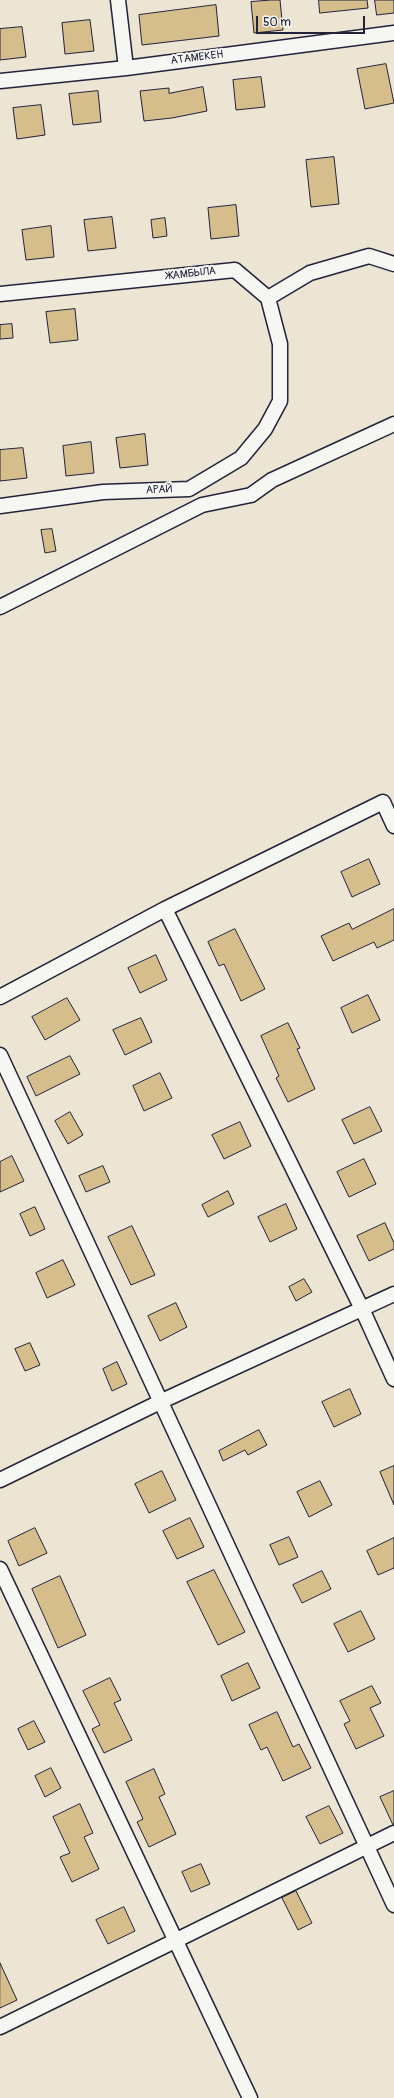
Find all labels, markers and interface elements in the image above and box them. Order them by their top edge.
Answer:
scale bar [258,8,367,34]
text: 50 m [263,15,291,30]
street label: АТАМЕКЕН [170,48,224,68]
street label: ЖАМБЫЛА [165,265,217,283]
street label: АРАЙ [146,483,172,497]

